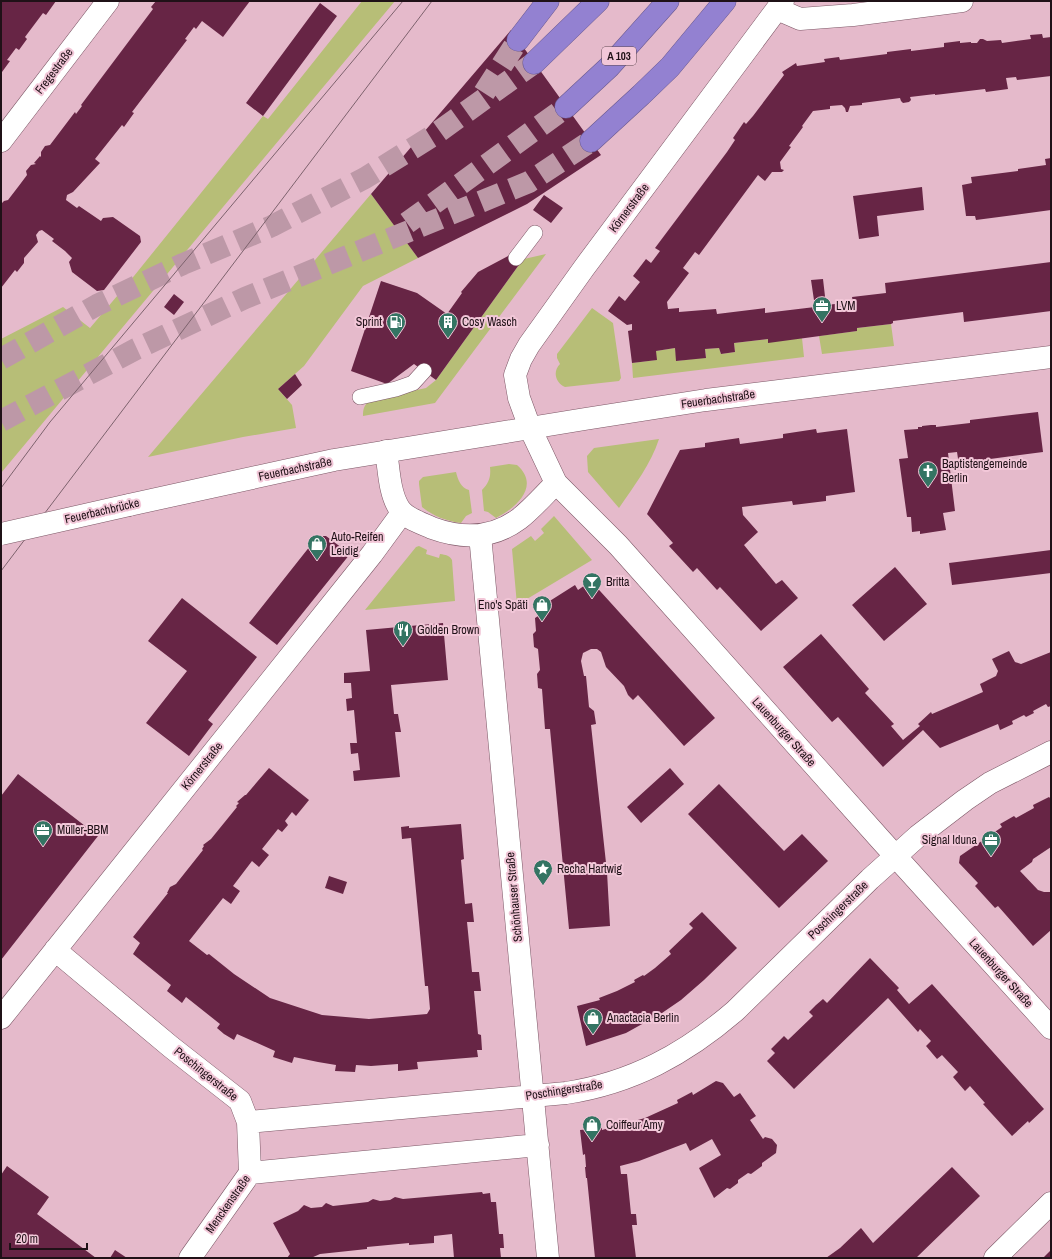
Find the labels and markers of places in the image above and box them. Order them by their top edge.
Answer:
office icon: LVM [811,295,833,323]
place label: LVM [836,298,856,314]
fuel station icon: Sprint [385,311,407,339]
building icon: Cosy Wasch [437,311,459,339]
place label: Sprint [356,314,382,330]
place label: Cosy Wasch [462,314,517,330]
place label: Baptistengemeinde Berlin [942,456,1027,486]
church icon: Baptistengemeinde Berlin [917,460,939,488]
place label: Auto-Reifen Leidig [330,529,384,559]
shop icon: Auto-Reifen Leidig [306,533,328,561]
bar icon: Britta [581,571,603,599]
place label: Britta [606,574,630,590]
shop icon: Eno's Späti [531,594,553,622]
place label: Eno's Späti [478,597,528,613]
restaurant icon: Golden Brown [392,619,414,647]
place label: Golden Brown [417,622,479,638]
office icon: Müller-BBM [32,819,54,847]
place label: Müller-BBM [57,822,108,838]
office icon: Signal Iduna [980,829,1002,857]
place label: Signal Iduna [922,832,978,848]
place icon: Recha Hartwig [532,858,554,886]
place label: Recha Hartwig [557,861,623,877]
shop icon: Anactacia Berlin [582,1007,604,1035]
place label: Anactacia Berlin [606,1010,679,1026]
shop icon: Coiffeur Amy [581,1114,603,1142]
place label: Coiffeur Amy [606,1117,663,1133]

